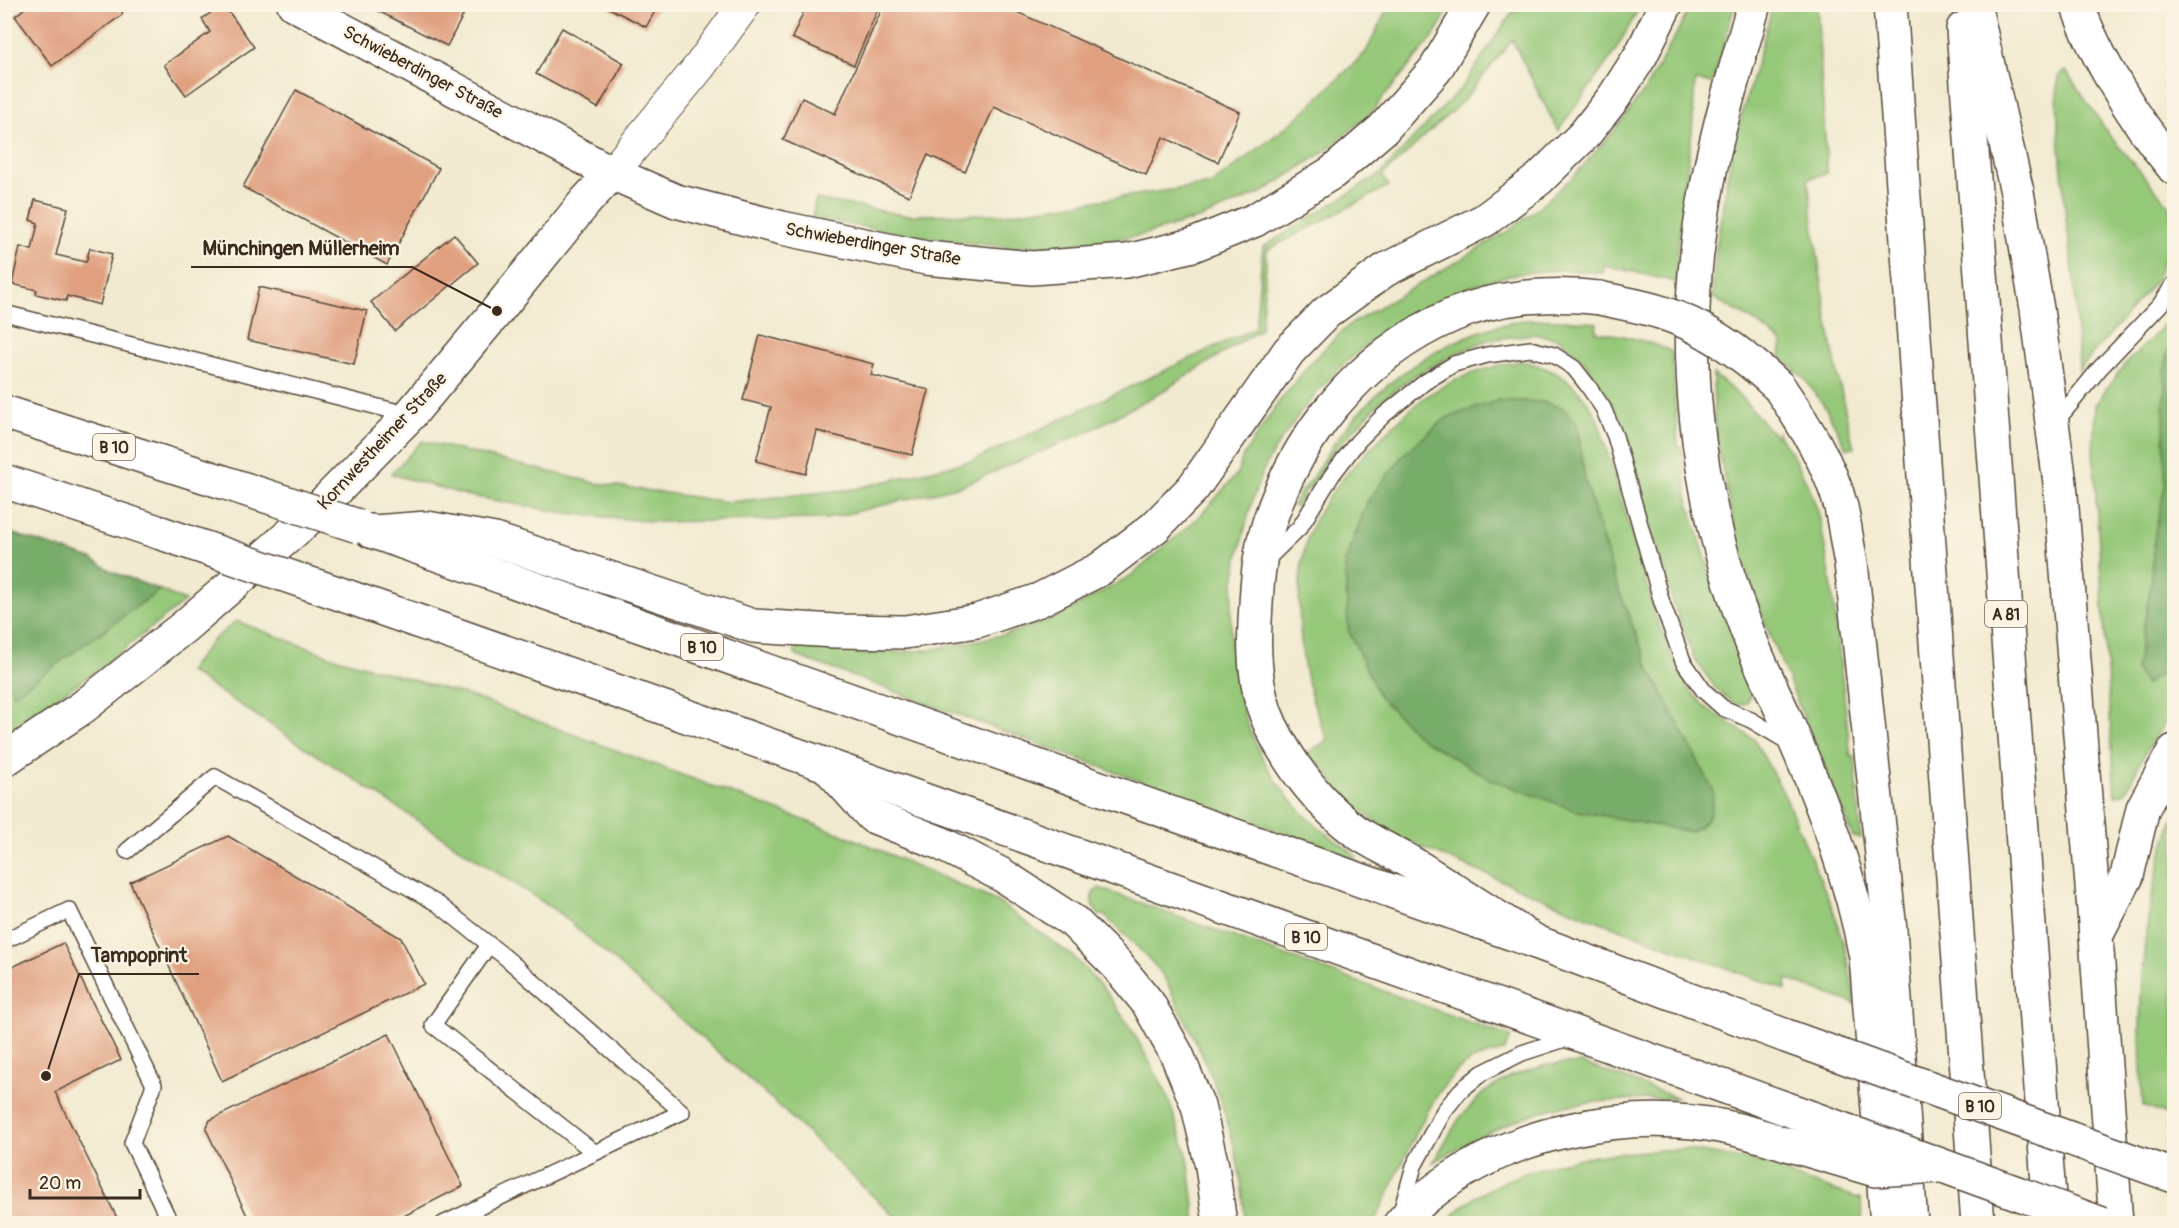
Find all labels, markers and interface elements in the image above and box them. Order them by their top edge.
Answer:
street label: Schwieberdinger Straße [339,21,507,124]
street label: Schwieberdinger Straße [783,218,962,271]
callout: Münchingen Müllerheim [191,229,412,267]
text: Münchingen Müllerheim [202,236,400,261]
street label: Kornwestheimer Straße [313,368,452,515]
road number: B 10 [93,434,135,460]
road number: A 81 [1985,601,2027,627]
road number: B 10 [681,634,723,660]
road number: B 10 [1285,924,1327,950]
callout: Tampoprint [79,936,199,974]
text: Tampoprint [90,943,188,968]
road number: B 10 [1959,1093,2001,1119]
scale bar [30,1162,140,1200]
text: 20 m [39,1172,81,1195]

